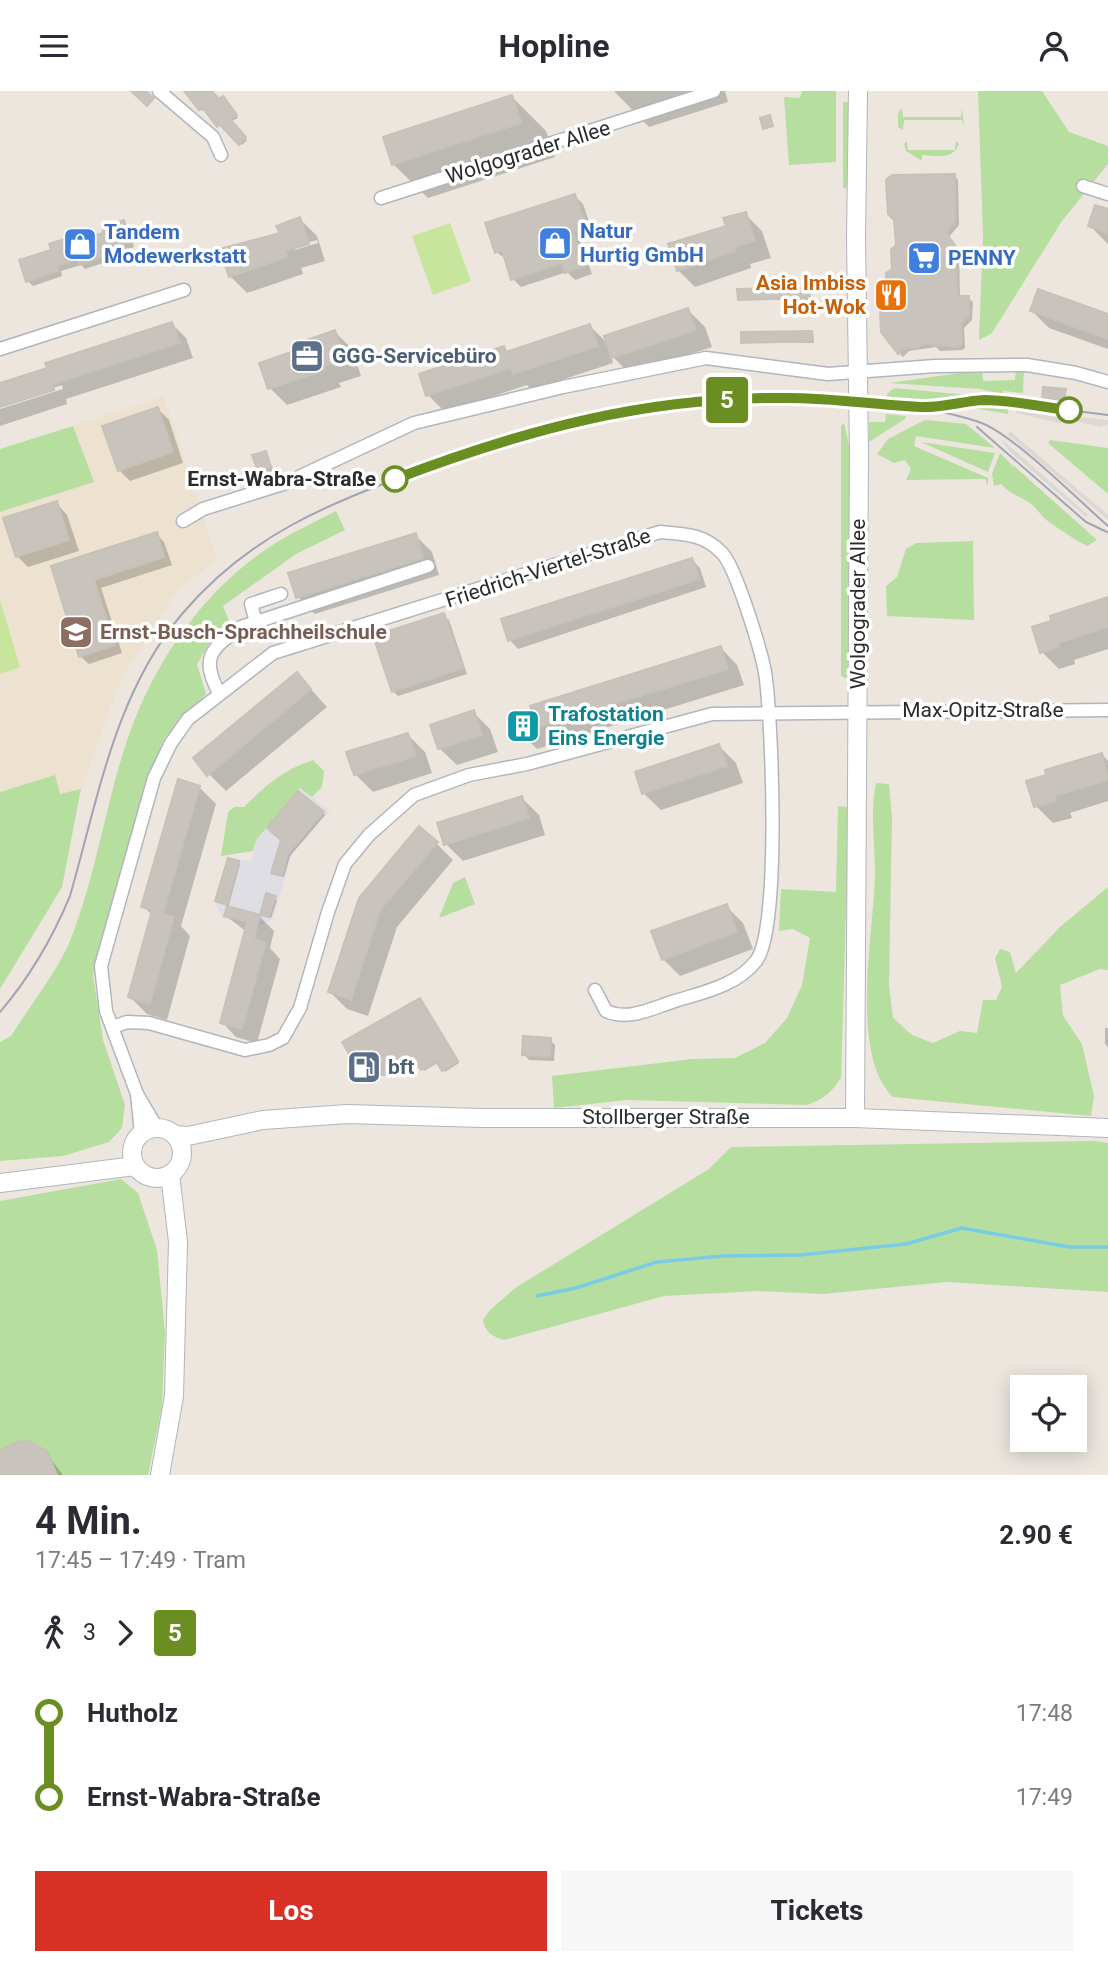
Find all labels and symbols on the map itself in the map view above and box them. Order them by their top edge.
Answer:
street label: Wolgograder Allee [443,116,613,188]
place label: Natur Hurtig GmbH [580,219,704,267]
place label: Tandem Modewerkstatt [104,220,246,268]
shop icon: Natur Hurtig GmbH [536,224,574,262]
shop icon: Tandem Modewerkstatt [61,225,99,263]
supermarket icon: PENNY [905,239,943,277]
place label: PENNY [948,246,1016,270]
place label: Asia Imbiss Hot-Wok [756,271,867,319]
restaurant icon: Asia Imbiss Hot-Wok [872,276,910,314]
office icon: GGG-Servicebüro [288,337,326,375]
place label: GGG-Servicebüro [332,344,497,368]
line badge: 5 [704,377,750,423]
unlabelled marker [1056,397,1082,423]
marker: Ernst-Wabra-Straße [382,466,408,492]
place label: Ernst-Wabra-Straße [187,467,376,491]
street label: Wolgograder Allee [846,519,870,689]
street label: Friedrich-Viertel-Straße [442,523,654,613]
school or university icon: Ernst-Busch-Sprachheilschule [57,613,95,651]
place label: Ernst-Busch-Sprachheilschule [100,620,387,644]
street label: Max-Opitz-Straße [902,698,1064,722]
place label: Trafostation Eins Energie [548,702,664,750]
building icon: Trafostation Eins Energie [504,707,542,745]
fuel station icon: bft [345,1048,383,1086]
place label: bft [388,1055,414,1079]
street label: Stollberger Straße [582,1105,750,1129]

